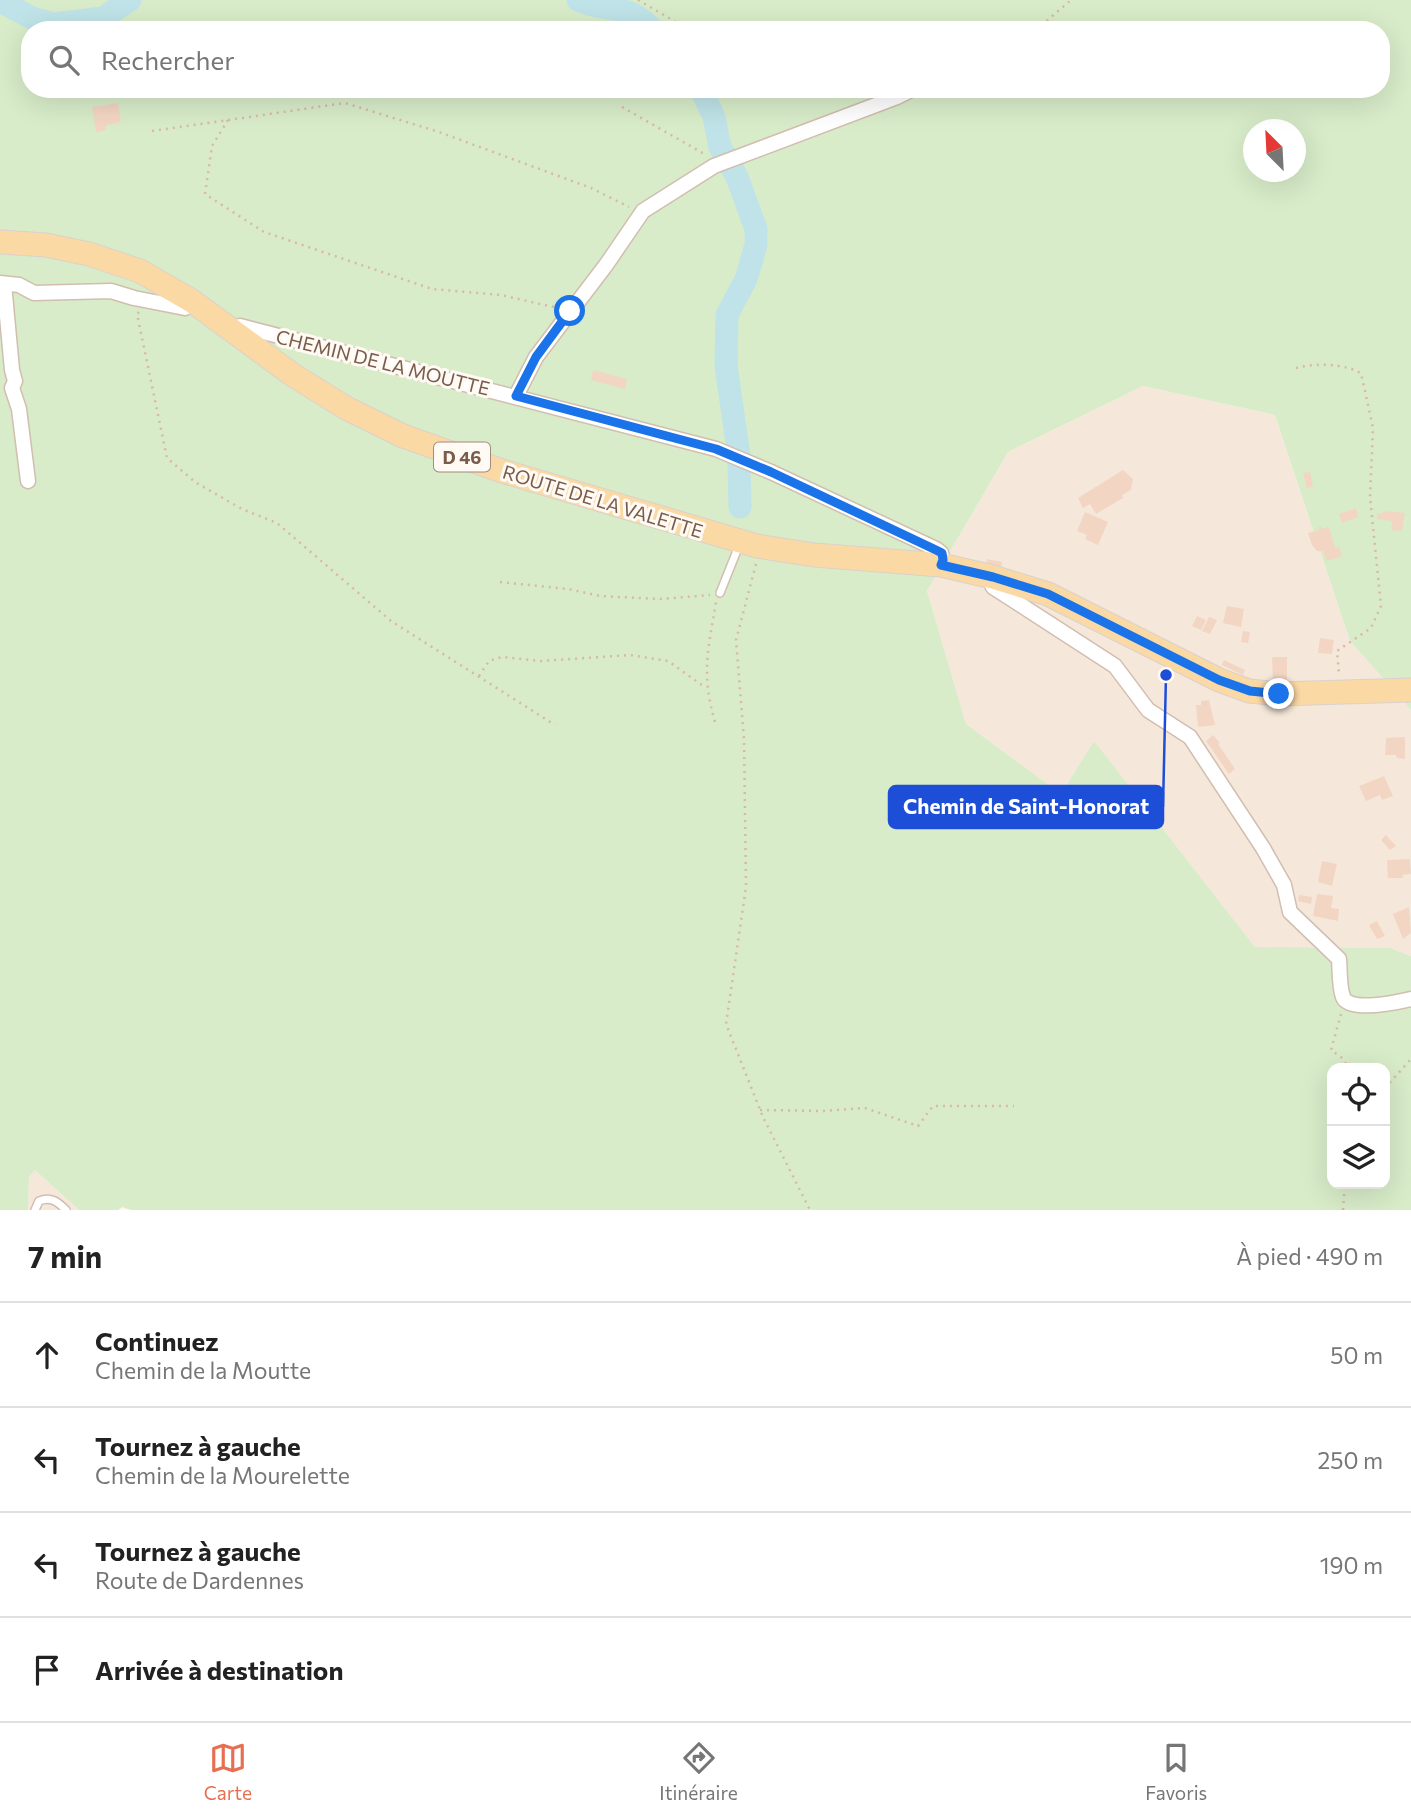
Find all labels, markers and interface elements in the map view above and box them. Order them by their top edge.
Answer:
search box [21,21,1390,98]
icon: search [45,41,83,79]
text: Rechercher [101,44,235,75]
north arrow [1243,119,1306,182]
route start [554,295,585,326]
street label: CHEMIN DE LA MOUTTE [274,324,492,400]
road number: D 46 [434,443,490,472]
street label: ROUTE DE LA VALETTE [500,460,706,542]
route end [1263,678,1294,709]
callout: Chemin de Saint-Honorat [889,786,1163,828]
text: Chemin de Saint-Honorat [903,793,1149,818]
map controls [1327,1063,1390,1189]
button: locate [1327,1063,1390,1126]
button: layers [1327,1126,1390,1189]
text: 7 min [28,1237,102,1274]
text: À pied · 490 m [1236,1242,1383,1270]
text: Continuez [95,1325,219,1356]
icon: ahead [28,1336,66,1374]
text: 50 m [1330,1341,1383,1369]
text: Chemin de la Moutte [95,1356,311,1384]
text: Tournez à gauche [95,1430,301,1461]
icon: left [28,1441,66,1479]
text: 250 m [1318,1446,1383,1474]
text: Chemin de la Mourelette [95,1461,350,1489]
text: Tournez à gauche [95,1535,301,1566]
icon: left [28,1546,66,1584]
text: 190 m [1320,1551,1383,1579]
text: Route de Dardennes [95,1566,304,1594]
icon: arrive [28,1651,66,1689]
text: Arrivée à destination [95,1654,343,1685]
tab: Carte [204,1739,252,1804]
tab: Itinéraire [659,1739,738,1804]
tab: Favoris [1145,1739,1207,1804]

